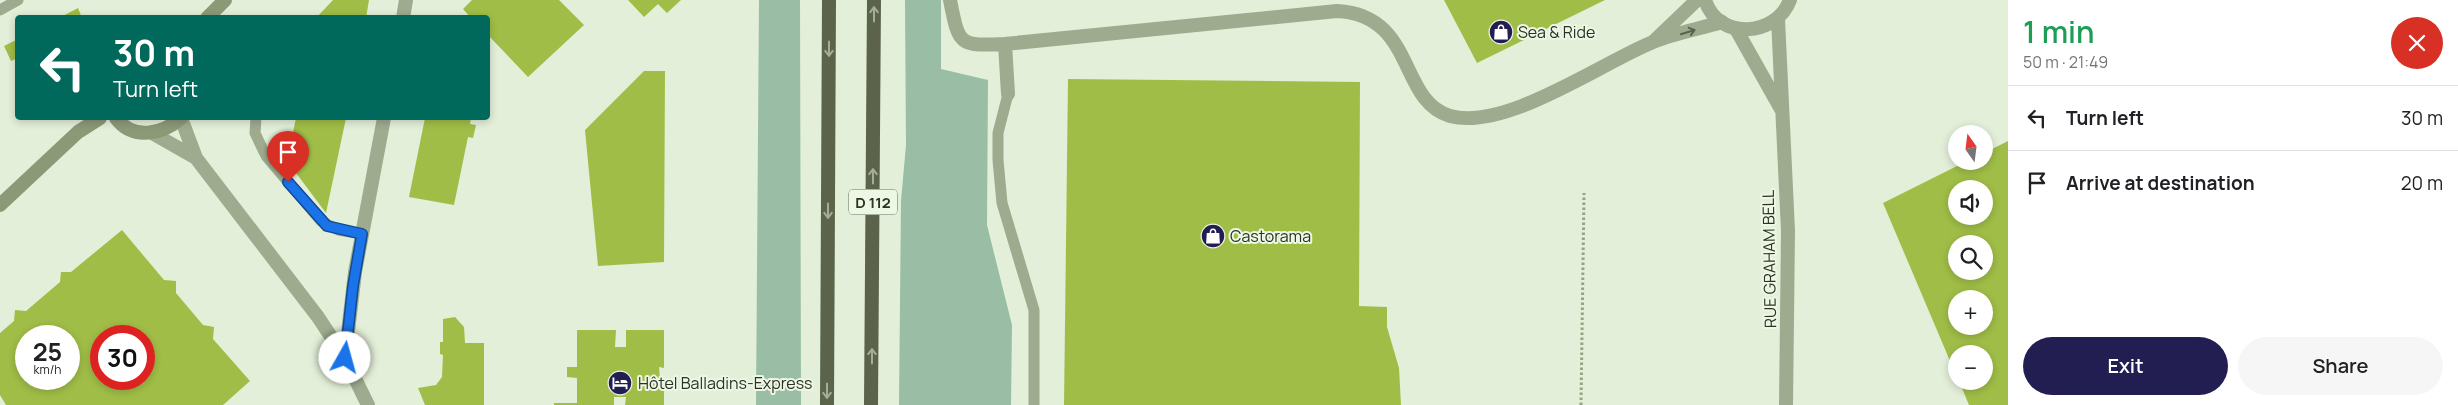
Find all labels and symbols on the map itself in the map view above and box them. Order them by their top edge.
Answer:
one-way arrow [869,6,879,22]
shop icon: Sea & Ride [1488,19,1514,45]
place label: Sea & Ride [1518,21,1595,43]
one-way arrow [1679,27,1695,37]
one-way arrow [824,40,834,56]
north arrow [1948,125,1992,170]
pin [267,131,309,182]
one-way arrow [868,169,878,185]
road number: D 112 [849,190,897,214]
street label: RUE GRAHAM BELL [1757,190,1781,328]
one-way arrow [823,202,833,219]
shop icon: Castorama [1200,223,1226,249]
place label: Castorama [1230,225,1311,247]
speed limit sign: 30 [90,325,155,390]
position arrow [318,331,370,383]
one-way arrow [867,349,877,365]
hotel icon: Hôtel Balladins-Express [607,370,633,396]
place label: Hôtel Balladins-Express [638,372,812,394]
one-way arrow [822,382,832,399]

